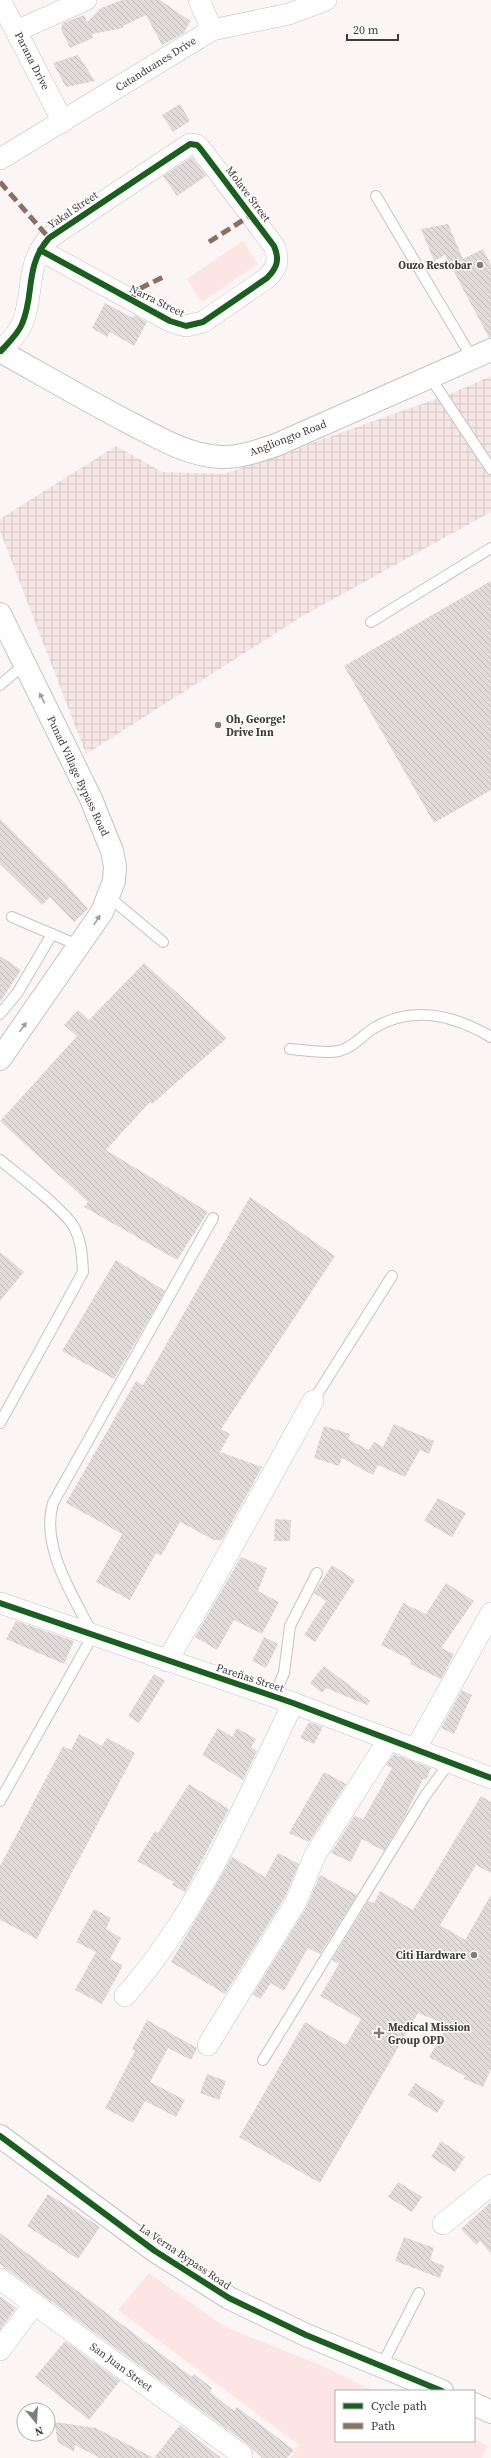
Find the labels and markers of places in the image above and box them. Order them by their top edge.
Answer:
place label: Ouzo Restobar [398,258,473,273]
marker: Ouzo Restobar [475,260,485,270]
place label: Oh, George! Drive Inn [226,712,286,740]
marker: Oh, George! Drive Inn [213,720,223,730]
place label: Citi Hardware [396,1948,466,1963]
marker: Citi Hardware [469,1950,479,1960]
place label: Medical Mission Group OPD [388,2020,471,2048]
marker: Medical Mission Group OPD [373,2027,385,2039]

